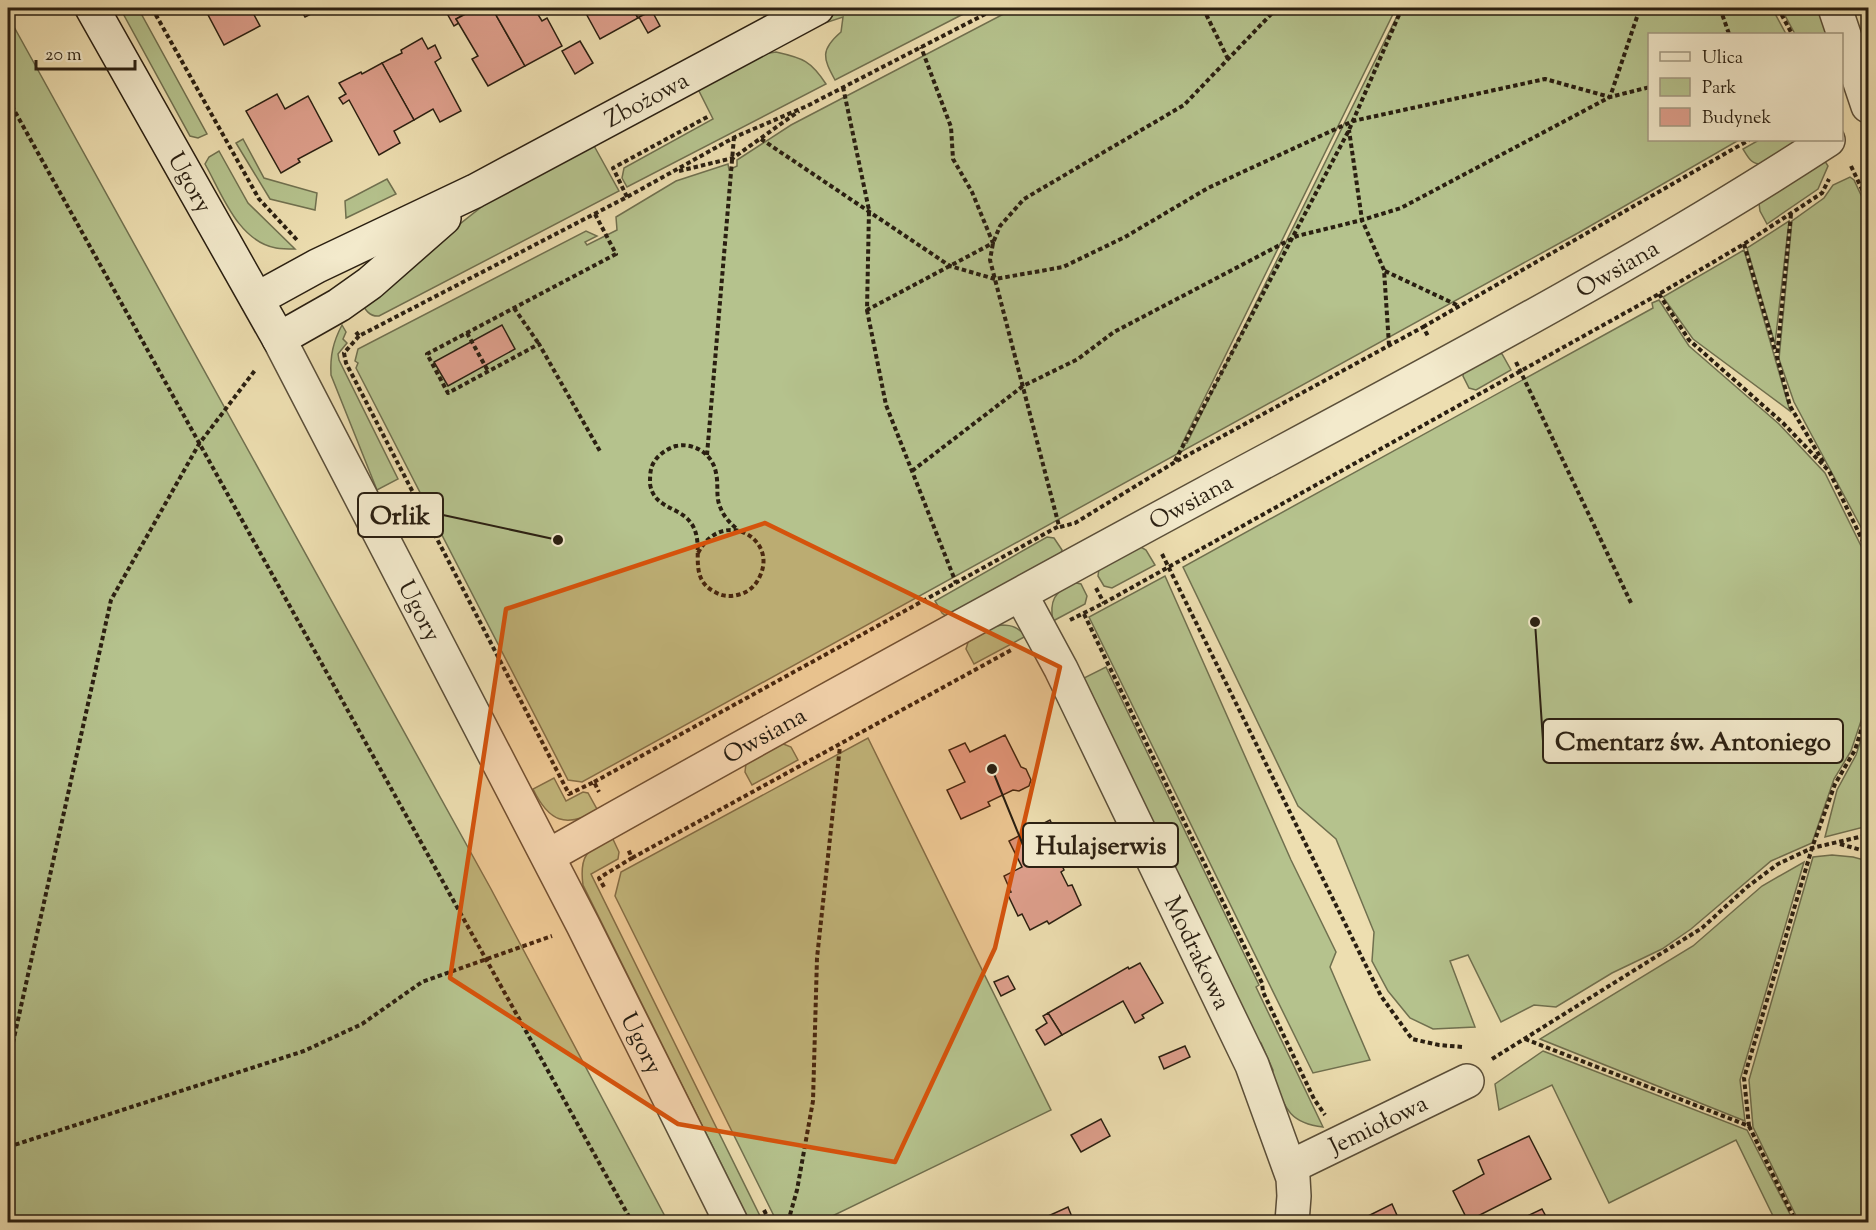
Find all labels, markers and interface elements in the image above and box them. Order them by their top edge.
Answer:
scale bar [36,33,135,71]
legend [1648,33,1843,141]
text: 20 m [45,43,82,69]
text: Ulica [1702,46,1743,72]
street label: Zbożowa [600,65,696,137]
text: Park [1702,76,1737,102]
text: Budynek [1702,106,1771,132]
street label: Ugory [158,147,219,220]
street label: Owsiana [1570,233,1666,308]
street label: Owsiana [1143,467,1240,540]
callout: Orlik [358,493,443,537]
text: Orlik [370,499,431,536]
street label: Ugory [388,575,448,648]
street label: Owsiana [717,700,813,774]
callout: Cmentarz św. Antoniego [1543,719,1843,763]
text: Cmentarz św. Antoniego [1555,725,1831,762]
callout: Hulajserwis [1023,823,1178,867]
text: Hulajserwis [1036,829,1166,866]
street label: Modrakowa [1154,891,1238,1016]
street label: Ugory [610,1007,670,1081]
street label: Jemiołowa [1322,1088,1434,1165]

